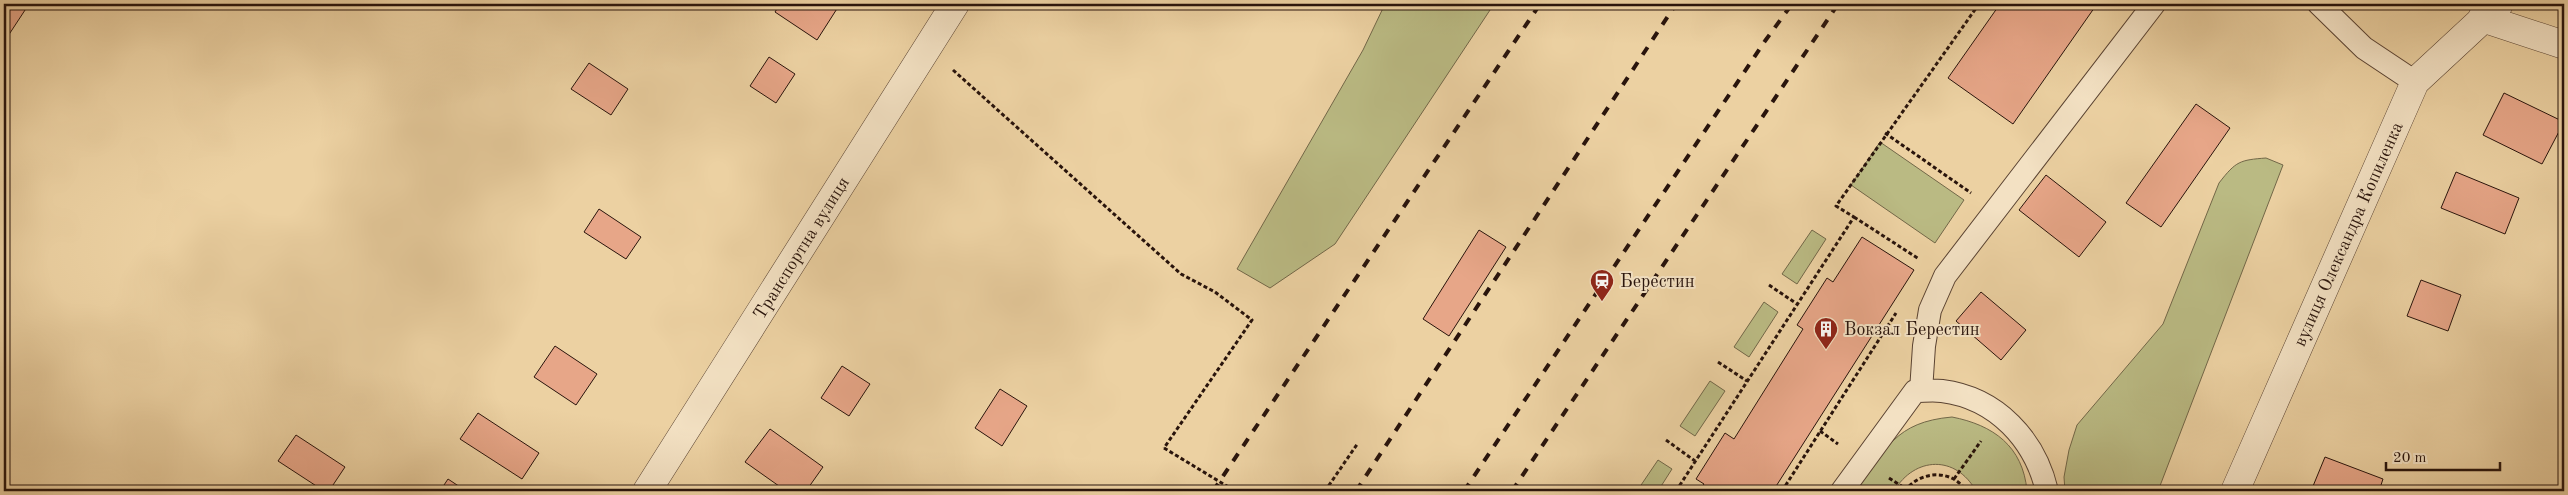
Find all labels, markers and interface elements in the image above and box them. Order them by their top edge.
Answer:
street label: вулиця Олександра Копиленка [2291,119,2407,349]
street label: Транспортна вулиця [751,174,853,323]
station icon: Берестин [1589,268,1615,302]
place label: Берестин [1620,273,1695,291]
building icon: Вокзал Берестин [1813,316,1839,350]
place label: Вокзал Берестин [1844,321,1980,339]
scale bar [2386,440,2499,472]
text: 20 m [2393,451,2427,466]

